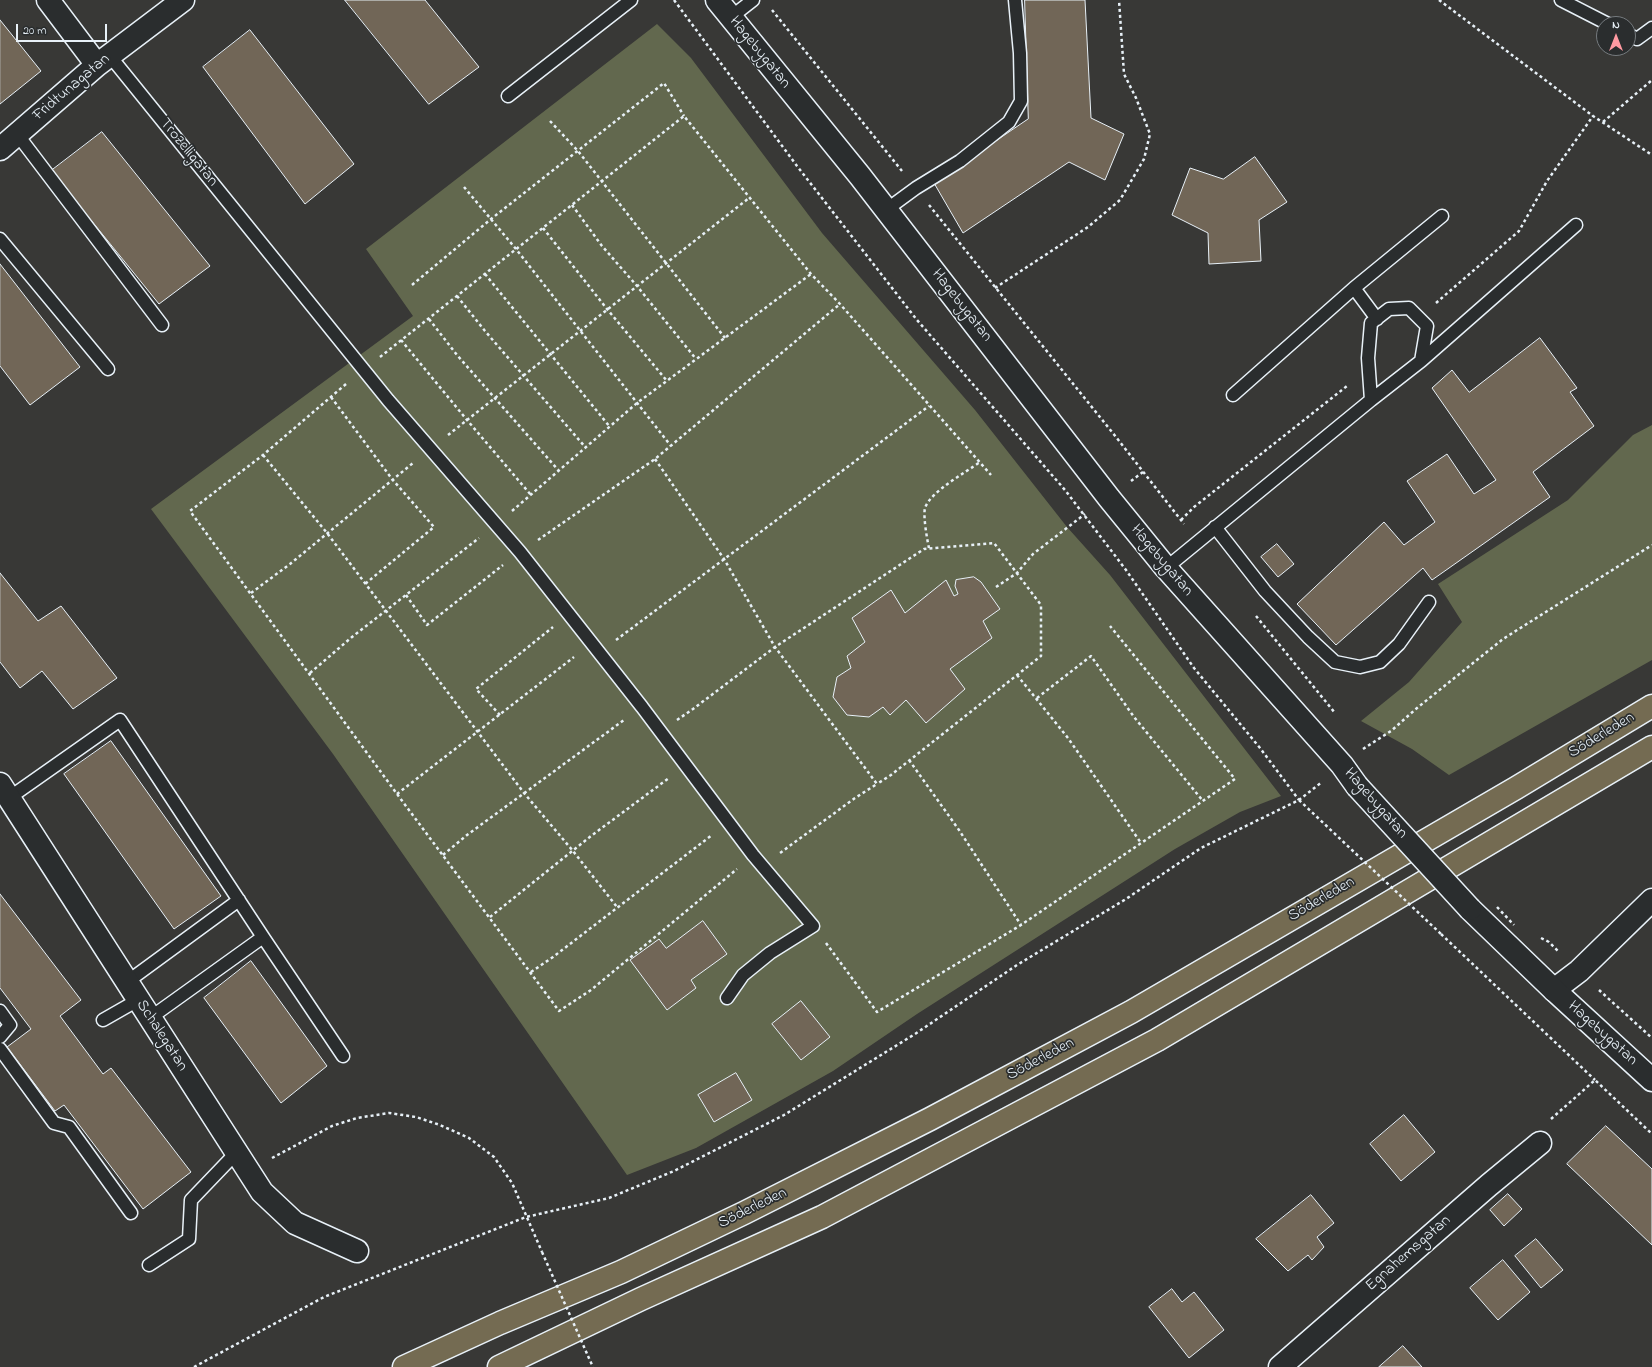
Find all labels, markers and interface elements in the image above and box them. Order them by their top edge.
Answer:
street label: Hagebygatan [724,13,794,93]
scale bar [18,16,109,42]
north arrow [1596,16,1636,56]
text: N [1612,17,1620,33]
text: 20 m [23,22,46,40]
street label: Fridtunagatan [30,50,114,126]
street label: Trozelligatan [155,115,221,191]
street label: Hagebygatan [927,266,995,346]
street label: Hagebygatan [1126,521,1196,601]
street label: Söderleden [1566,709,1638,763]
street label: Hagebygatan [1339,765,1411,843]
street label: Söderleden [1285,873,1359,927]
street label: Schalegatan [131,997,191,1075]
street label: Hagebygatan [1563,998,1641,1070]
street label: Söderleden [1004,1034,1078,1086]
street label: Söderleden [716,1184,790,1234]
street label: Egnahemsgatan [1363,1212,1455,1296]

